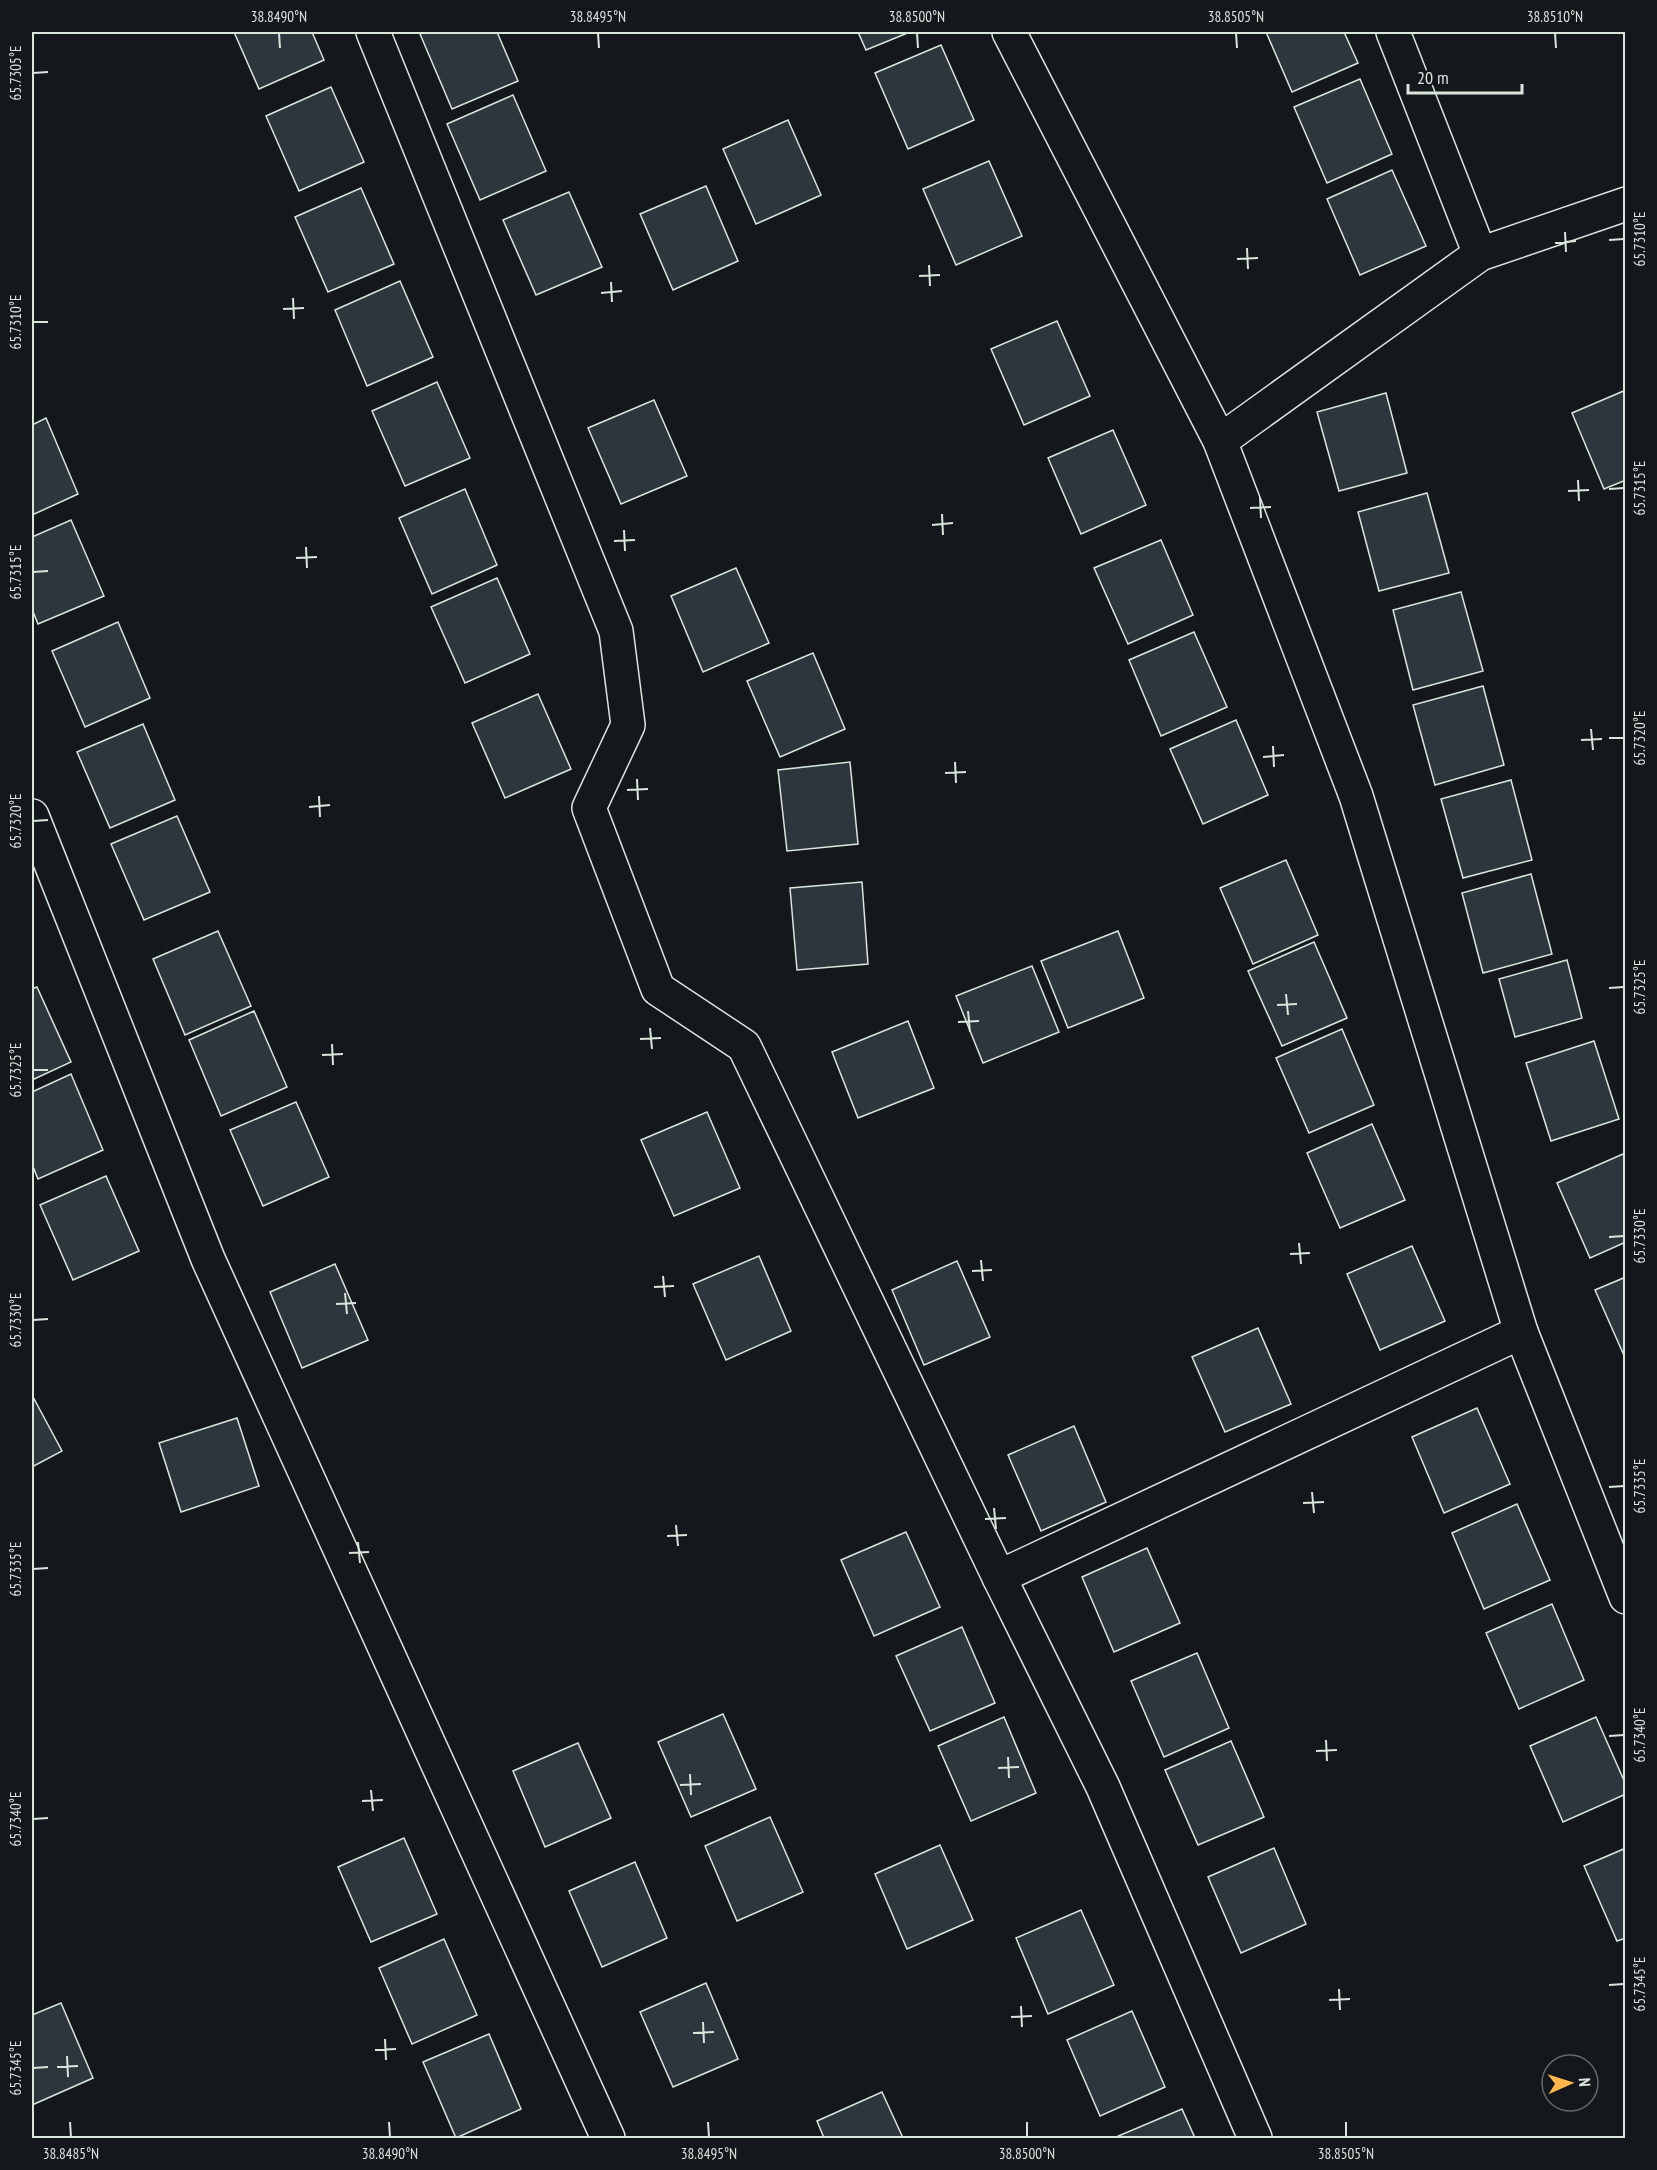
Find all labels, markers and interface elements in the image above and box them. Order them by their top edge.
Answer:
text: 38.8490°N [251,7,307,26]
text: 38.8495°N [570,7,626,26]
text: 38.8500°N [889,7,945,26]
text: 38.8505°N [1208,7,1264,26]
text: 38.8510°N [1527,7,1583,26]
text: 65.7305°E [6,46,25,100]
scale bar [1408,57,1522,95]
text: 20 m [1417,66,1449,89]
text: 65.7310°E [1630,212,1649,266]
text: 65.7310°E [6,295,25,349]
text: 65.7315°E [1630,461,1649,515]
text: 65.7315°E [6,545,25,599]
text: 65.7320°E [1630,711,1649,765]
text: 65.7320°E [6,794,25,848]
text: 65.7325°E [1630,960,1649,1014]
text: 65.7325°E [6,1043,25,1097]
text: 65.7330°E [1630,1209,1649,1263]
text: 65.7330°E [6,1293,25,1347]
text: 65.7335°E [1630,1459,1649,1513]
text: 65.7335°E [6,1542,25,1596]
text: 65.7340°E [1630,1708,1649,1762]
text: 65.7340°E [6,1792,25,1846]
text: 65.7345°E [1630,1957,1649,2011]
text: 65.7345°E [6,2041,25,2095]
north arrow [1540,2053,1600,2113]
text: N [1575,2077,1595,2087]
text: 38.8485°N [43,2144,99,2163]
text: 38.8490°N [362,2144,418,2163]
text: 38.8495°N [681,2144,737,2163]
text: 38.8500°N [999,2144,1055,2163]
text: 38.8505°N [1318,2144,1374,2163]

